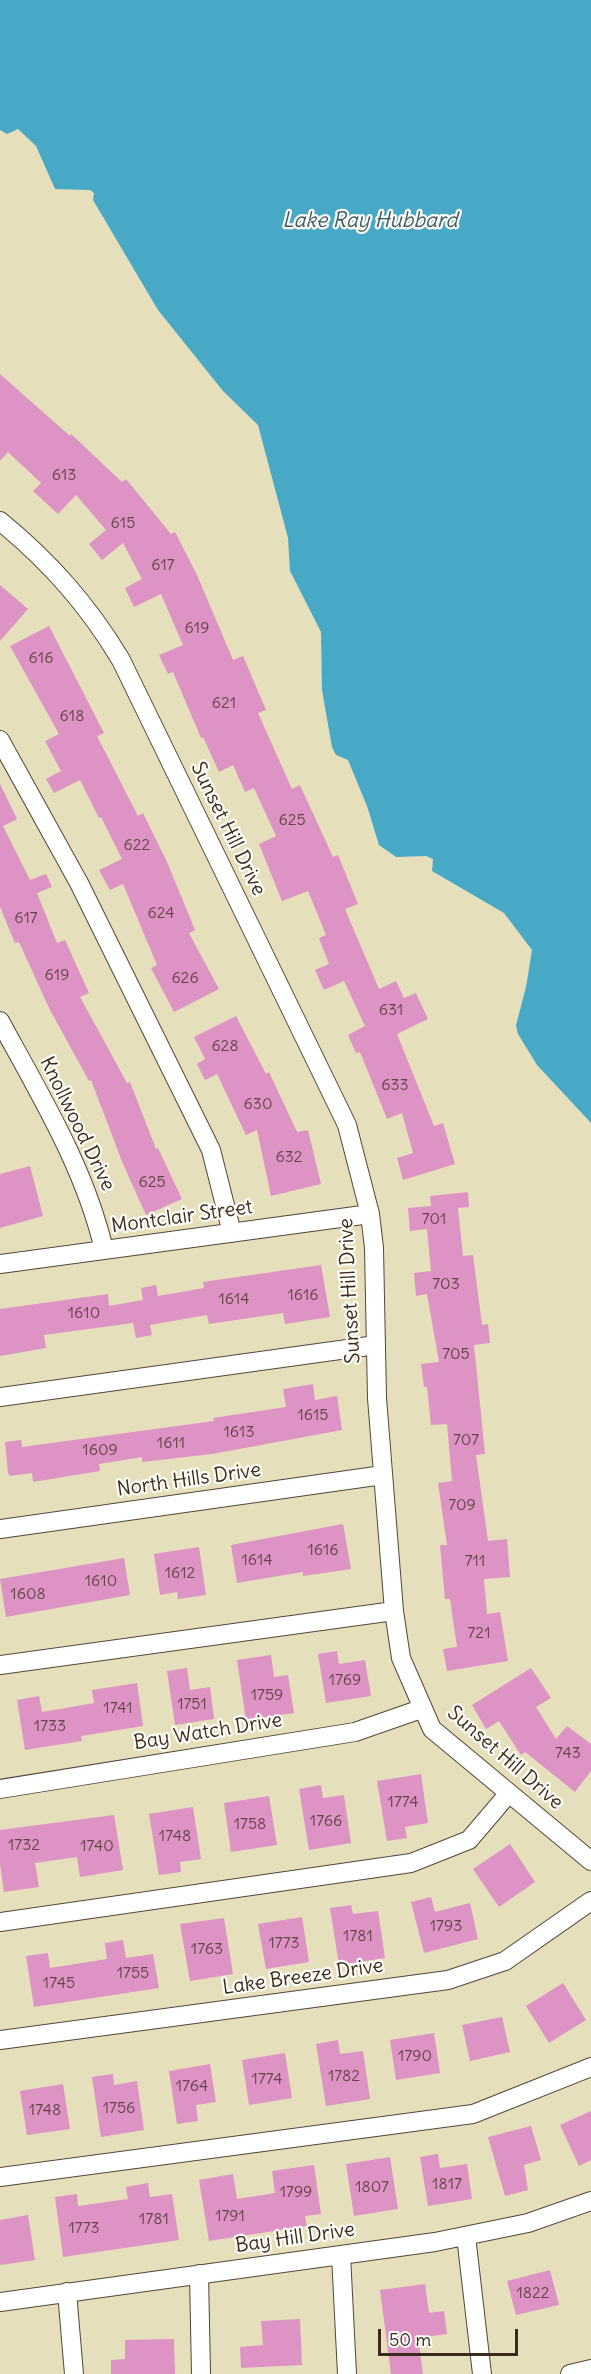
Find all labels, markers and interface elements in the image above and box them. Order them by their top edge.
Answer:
water label: Lake Ray Hubbard [282,208,458,234]
house number: 613 [52,465,76,485]
house number: 615 [111,513,135,533]
house number: 617 [151,555,175,575]
house number: 619 [185,618,209,638]
house number: 616 [29,648,53,668]
house number: 621 [212,693,236,713]
house number: 618 [60,706,84,726]
street label: Sunset Hill Drive [185,758,271,900]
house number: 625 [278,810,306,830]
house number: 622 [124,835,150,855]
house number: 624 [148,903,174,923]
house number: 617 [14,908,38,928]
house number: 619 [45,965,69,985]
house number: 626 [171,968,199,988]
house number: 631 [379,1000,403,1020]
house number: 628 [211,1036,239,1056]
street label: Knollwood Drive [34,1053,120,1195]
house number: 633 [381,1075,409,1095]
house number: 630 [244,1094,272,1114]
house number: 632 [275,1147,303,1167]
house number: 625 [138,1172,166,1192]
street label: Montclair Street [110,1195,254,1239]
house number: 701 [422,1209,446,1229]
street label: Sunset Hill Drive [334,1218,366,1364]
house number: 703 [432,1274,460,1294]
house number: 1616 [287,1285,319,1305]
house number: 1614 [218,1289,250,1309]
house number: 1610 [68,1303,100,1323]
house number: 705 [442,1344,470,1364]
house number: 1615 [297,1405,329,1425]
house number: 1613 [223,1422,255,1442]
house number: 707 [453,1430,479,1450]
house number: 1611 [157,1433,185,1453]
house number: 1609 [82,1440,118,1460]
street label: North Hills Drive [116,1458,262,1502]
house number: 709 [448,1495,476,1515]
house number: 1616 [307,1540,339,1560]
house number: 1614 [241,1550,273,1570]
house number: 711 [465,1551,485,1571]
house number: 1612 [165,1563,195,1583]
house number: 1610 [85,1571,117,1591]
house number: 1608 [10,1584,46,1604]
house number: 721 [468,1623,490,1643]
house number: 1769 [329,1670,361,1690]
house number: 1759 [251,1685,283,1705]
house number: 1751 [177,1694,207,1714]
house number: 1741 [103,1698,133,1718]
street label: Sunset Hill Drive [442,1701,568,1815]
street label: Bay Watch Drive [132,1708,284,1756]
house number: 1733 [34,1716,66,1736]
house number: 743 [555,1743,581,1763]
house number: 1774 [388,1792,418,1812]
house number: 1766 [310,1811,342,1831]
house number: 1758 [234,1814,266,1834]
house number: 1748 [159,1826,191,1846]
house number: 1732 [8,1835,40,1855]
house number: 1740 [80,1836,114,1856]
house number: 1793 [430,1916,462,1936]
house number: 1781 [343,1926,373,1946]
house number: 1773 [268,1933,300,1953]
house number: 1763 [191,1939,223,1959]
street label: Lake Breeze Drive [221,1954,385,2000]
house number: 1755 [117,1963,149,1983]
house number: 1745 [43,1973,75,1993]
house number: 1790 [398,2046,432,2066]
house number: 1782 [328,2066,360,2086]
house number: 1774 [252,2069,282,2089]
house number: 1764 [176,2076,208,2096]
house number: 1756 [103,2098,135,2118]
house number: 1748 [29,2100,61,2120]
house number: 1817 [432,2174,462,2194]
house number: 1807 [355,2177,389,2197]
house number: 1799 [280,2182,312,2202]
house number: 1791 [215,2206,245,2226]
house number: 1781 [139,2209,169,2229]
house number: 1773 [68,2218,100,2238]
street label: Bay Hill Drive [234,2218,356,2258]
house number: 1822 [516,2283,550,2303]
scale bar [381,2317,520,2355]
text: 50 m [389,2328,431,2351]

